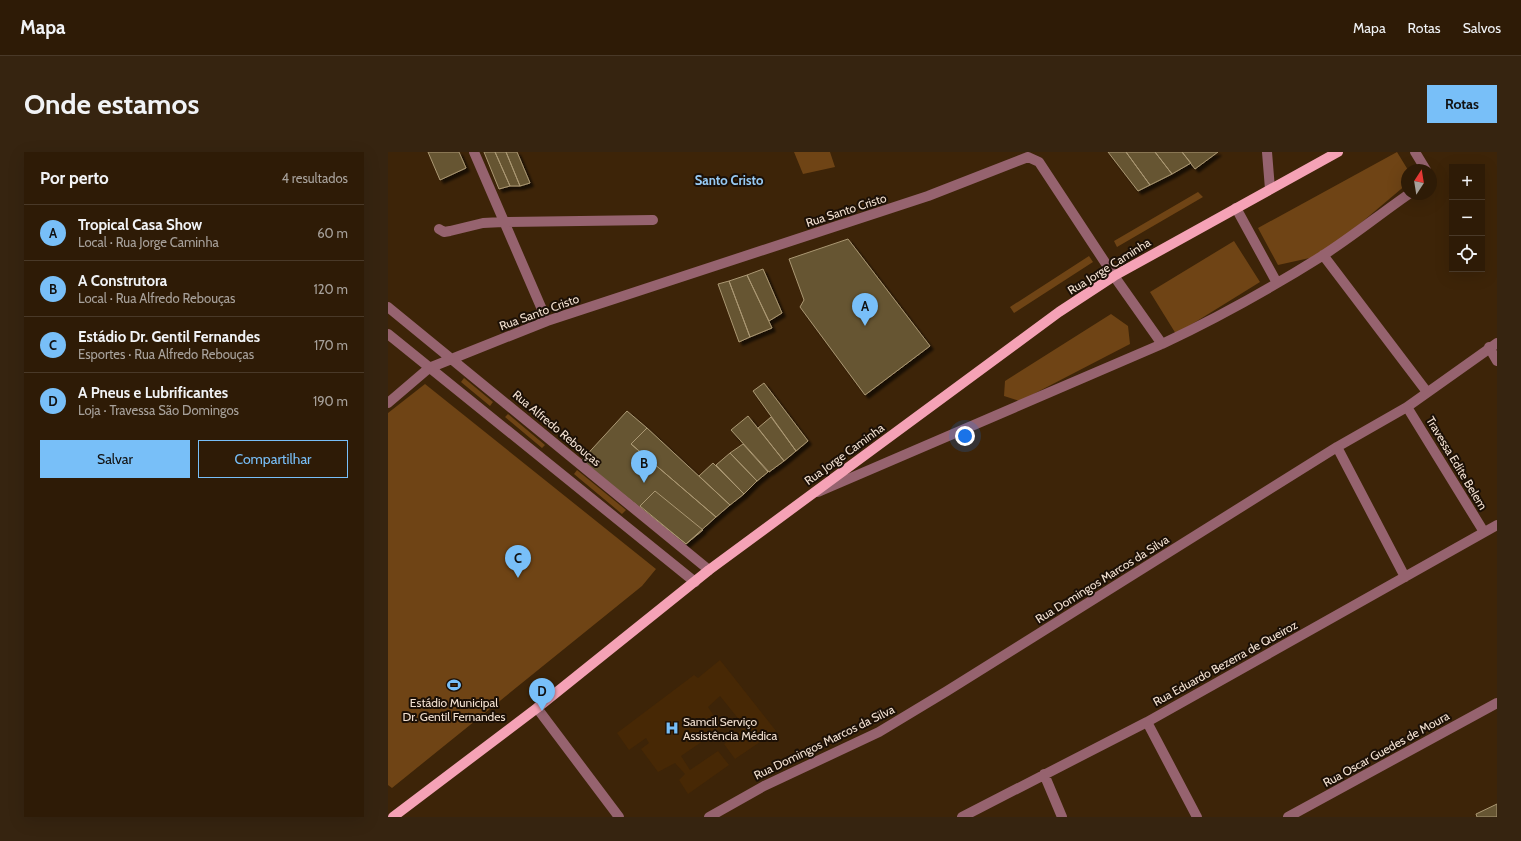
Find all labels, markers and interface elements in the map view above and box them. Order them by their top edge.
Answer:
text: Mapa [20,16,66,39]
text: Mapa [1353,19,1386,37]
text: Rotas [1408,19,1441,37]
text: Salvos [1463,19,1501,37]
button: Rotas [1427,85,1497,123]
text: Onde estamos [24,87,199,121]
north arrow [1401,164,1437,200]
map controls [1449,164,1485,272]
button: + [1449,164,1485,200]
text: Por perto [40,168,109,188]
text: 4 resultados [281,170,348,186]
district label: Santo Cristo [695,172,764,188]
street label: Rua Santo Cristo [804,190,889,230]
button: − [1449,200,1485,236]
text: Tropical Casa Show [78,216,202,234]
text: A [49,225,57,241]
text: 60 m [317,225,348,241]
text: Local · Rua Jorge Caminha [78,234,219,250]
street label: Rua Jorge Caminha [1065,234,1153,298]
button: locate [1449,236,1485,272]
text: A Construtora [78,272,167,290]
text: B [49,281,57,297]
text: 120 m [314,281,348,297]
text: Local · Rua Alfredo Rebouças [78,290,235,306]
street label: Rua Santo Cristo [497,290,581,333]
pin: A [852,293,878,326]
text: Estádio Dr. Gentil Fernandes [78,328,260,346]
text: C [49,337,57,353]
text: 170 m [314,337,348,353]
text: Esportes · Rua Alfredo Rebouças [78,346,254,362]
text: A Pneus e Lubrificantes [78,384,228,402]
street label: Rua Alfredo Rebouças [510,387,604,469]
text: D [48,393,58,409]
text: 190 m [313,393,348,409]
text: Loja · Travessa São Domingos [78,402,239,418]
street label: Travessa Edite Belem [1423,414,1491,512]
street label: Rua Jorge Caminha [801,420,887,488]
your location [955,426,975,446]
button: Salvar [40,440,190,478]
button: Compartilhar [198,440,348,478]
pin: B [631,450,657,483]
street label: Rua Domingos Marcos da Silva [1032,532,1172,626]
pin: C [505,545,531,578]
street label: Rua Eduardo Bezerra de Queiroz [1150,617,1300,709]
sports icon: Estádio Municipal Dr. Gentil Fernandes [446,677,462,693]
pin: D [529,678,555,711]
place label: Estádio Municipal Dr. Gentil Fernandes [403,695,505,724]
street label: Rua Domingos Marcos da Silva [751,701,897,783]
street label: Rua Oscar Guedes de Moura [1320,708,1452,790]
place label: Samcil Serviço Assistência Médica [683,714,778,743]
hospital icon: Samcil Serviço Assistência Médica [664,720,680,736]

